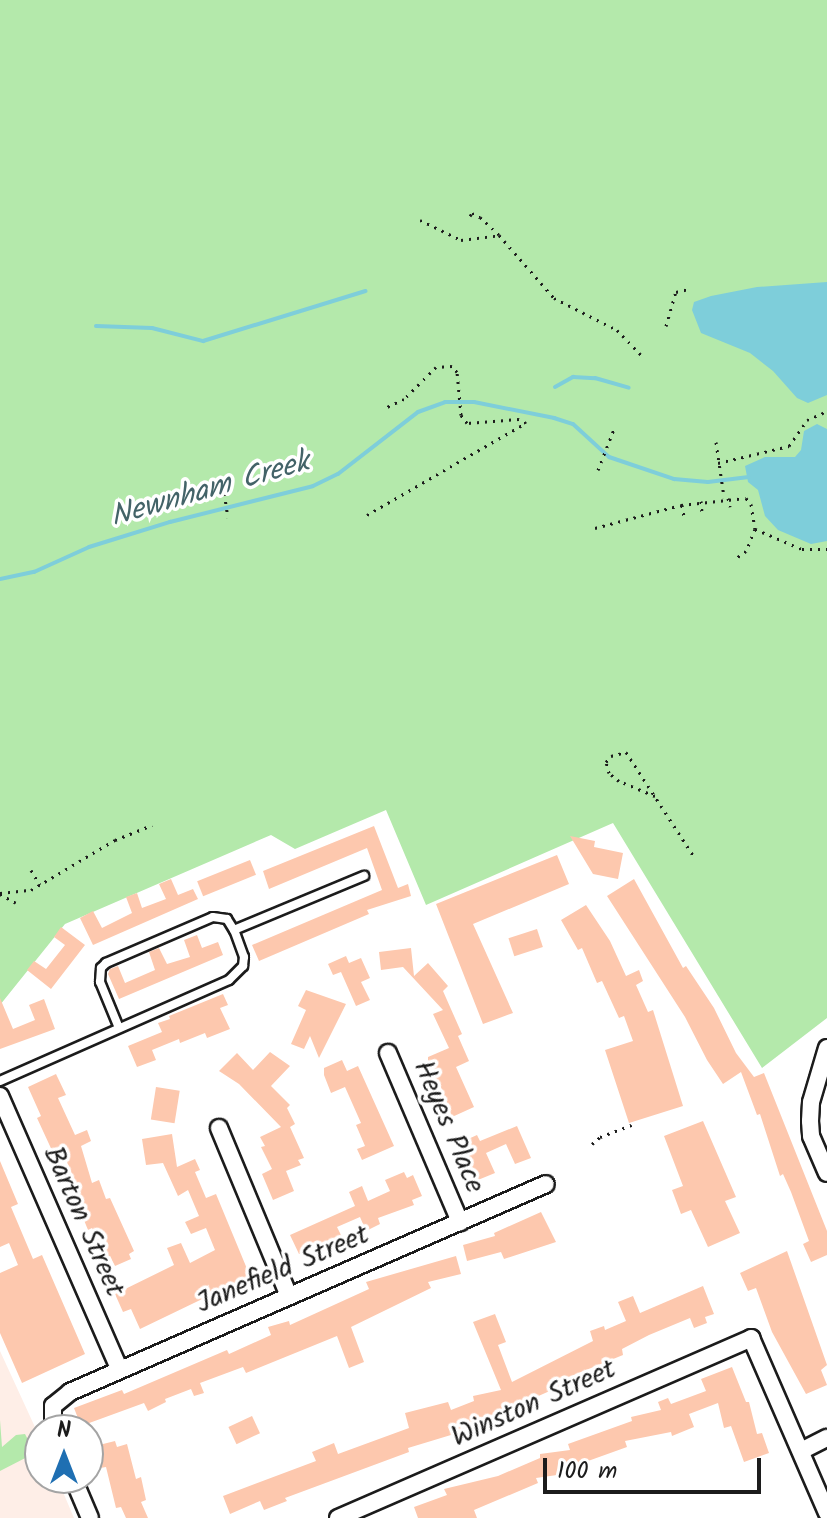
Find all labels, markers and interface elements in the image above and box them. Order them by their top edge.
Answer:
water label: Newnham Creek [106,444,314,536]
street label: Heyes Place [405,1056,491,1198]
street label: Barton Street [35,1142,131,1302]
street label: Janefield Street [192,1219,374,1321]
street label: Winston Street [447,1353,621,1455]
north arrow [24,1414,104,1494]
text: N [57,1414,71,1449]
scale bar [547,1442,765,1492]
text: 100 m [557,1452,617,1491]

